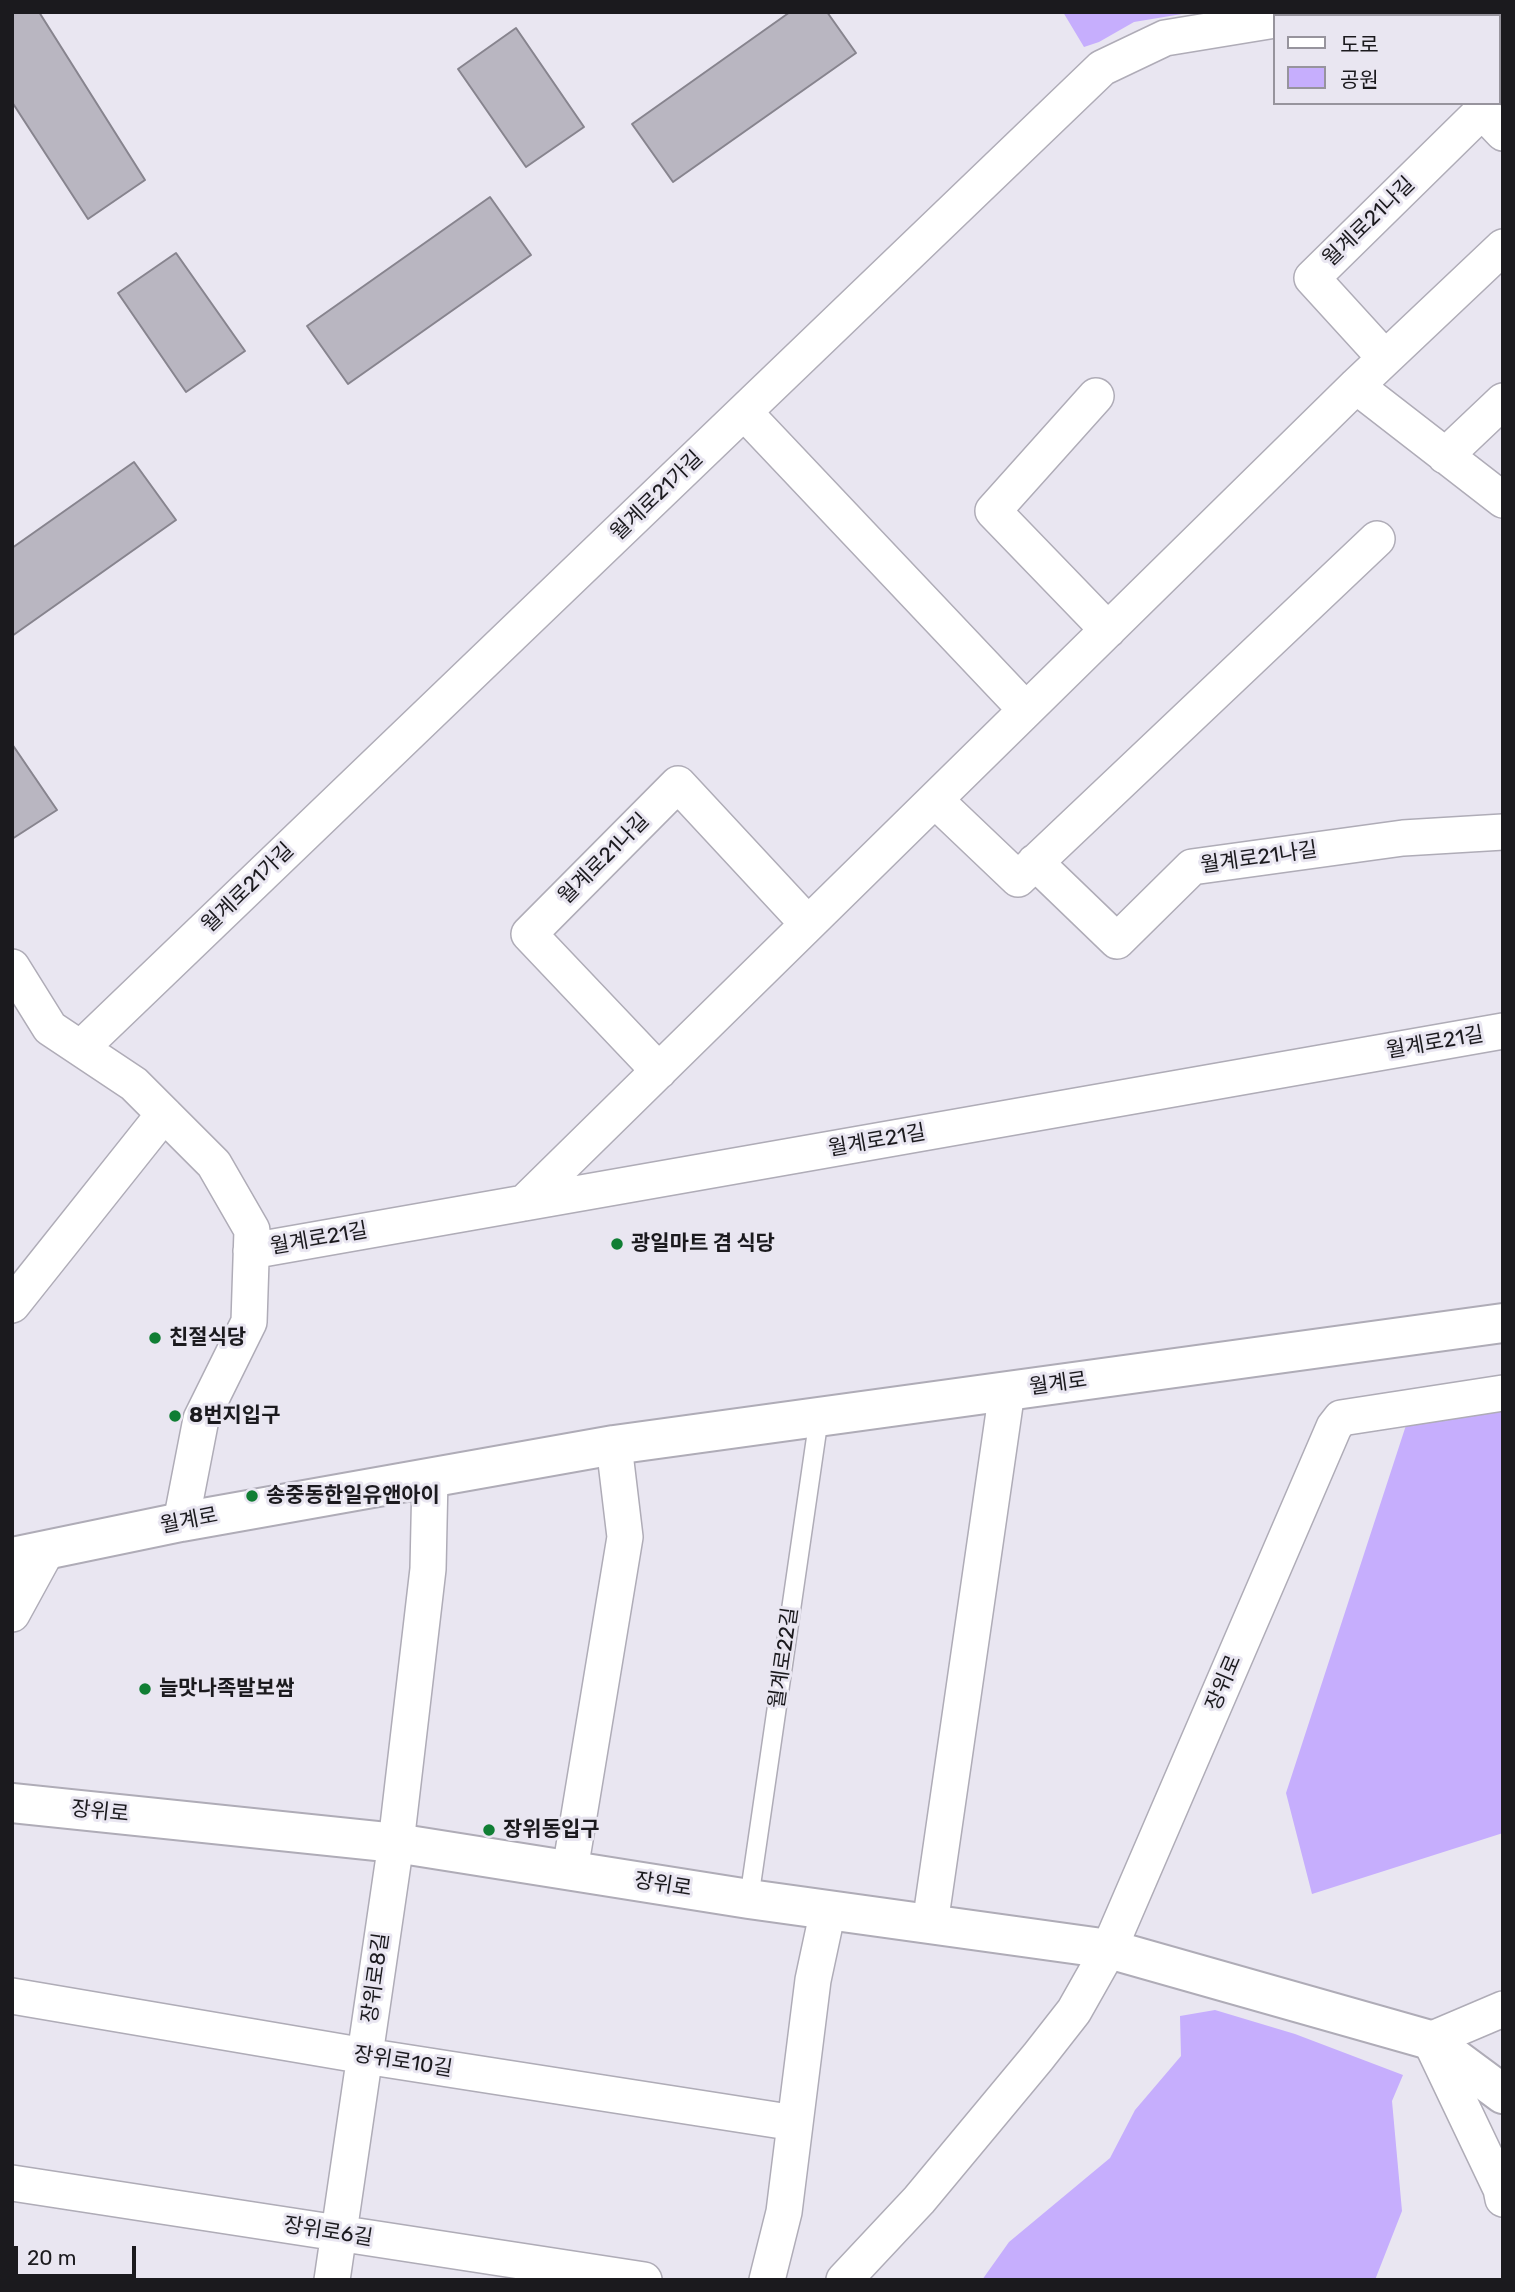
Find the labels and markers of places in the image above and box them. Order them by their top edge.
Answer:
place label: 광일마트 겸 식당 [631,1231,775,1257]
marker: 광일마트 겸 식당 [609,1236,625,1252]
place label: 친절식당 [169,1325,246,1351]
marker: 친절식당 [147,1330,163,1346]
place label: 8번지입구 [189,1403,280,1429]
marker: 8번지입구 [167,1408,183,1424]
place label: 송중동한일유앤아이 [266,1483,440,1509]
marker: 송중동한일유앤아이 [244,1488,260,1504]
place label: 늘맛나족발보쌈 [159,1676,294,1702]
marker: 늘맛나족발보쌈 [137,1681,153,1697]
place label: 장위동입구 [503,1817,600,1843]
marker: 장위동입구 [481,1822,497,1838]

